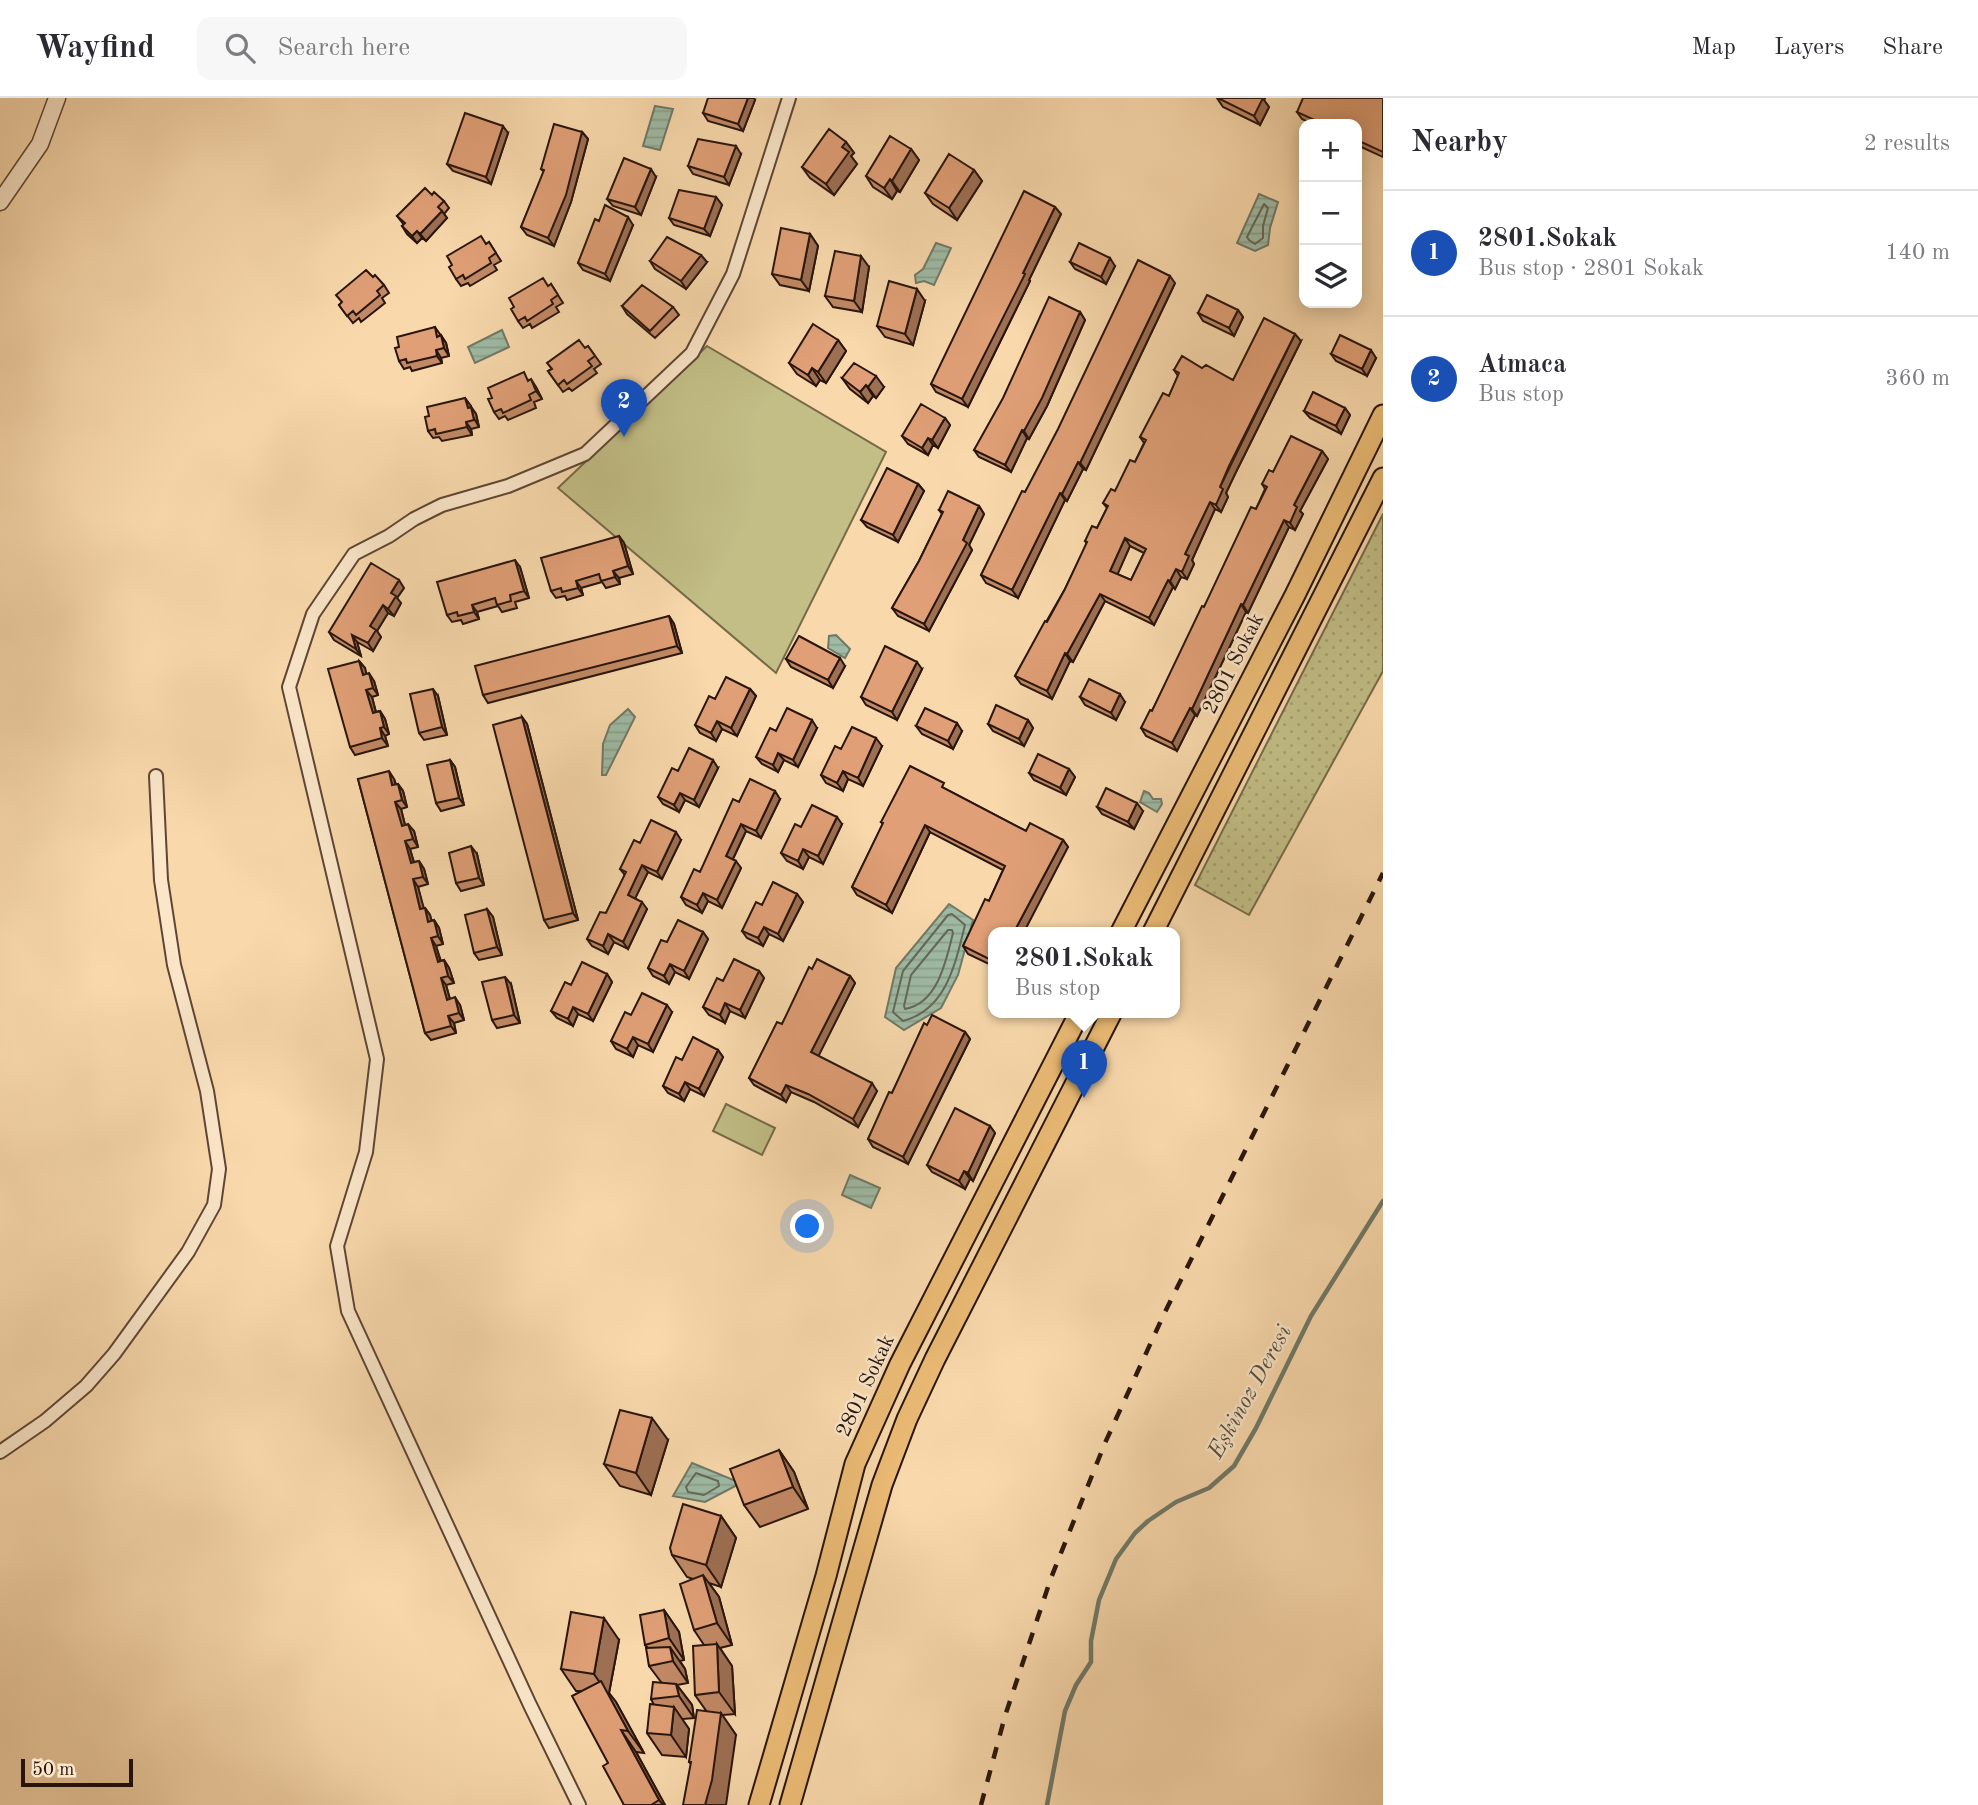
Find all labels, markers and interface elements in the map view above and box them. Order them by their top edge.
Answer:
search box [197,17,687,80]
icon: search [221,29,259,67]
text: Wayfind [35,32,155,65]
text: Search here [277,35,410,61]
text: Map [1692,36,1736,60]
text: Layers [1774,36,1844,60]
text: Share [1882,36,1943,60]
map controls [1299,119,1362,308]
button: + [1299,119,1362,182]
text: Nearby [1411,128,1508,158]
text: 2 results [1864,132,1950,155]
button: − [1299,182,1362,245]
text: 2801.Sokak [1478,226,1617,252]
text: 1 [1427,241,1441,264]
text: 140 m [1885,241,1950,264]
button: layers [1299,245,1362,308]
text: Bus stop · 2801 Sokak [1478,257,1704,280]
text: Atmaca [1478,352,1566,378]
text: 2 [1427,367,1441,390]
text: 360 m [1885,367,1950,390]
pin: 2 [601,379,647,437]
text: Bus stop [1478,383,1564,406]
street label: 2801 Sokak [1200,610,1268,718]
popup [988,927,1180,1018]
text: 2801.Sokak [1014,946,1154,972]
text: Bus stop [1014,977,1100,1000]
pin: 1 [1061,1040,1107,1098]
your location [790,1209,824,1243]
water label: Eşkinoz Deresi [1203,1321,1296,1463]
street label: 2801 Sokak [833,1332,899,1440]
scale bar [21,1756,133,1788]
text: 50 m [32,1761,74,1780]

